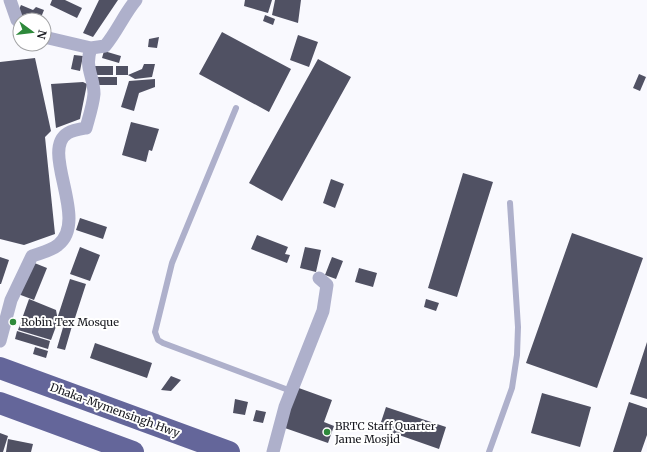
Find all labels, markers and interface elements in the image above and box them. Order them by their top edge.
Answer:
north arrow [12,12,52,52]
text: N [34,29,50,41]
place label: Robin Tex Mosque [21,315,119,329]
marker: Robin Tex Mosque [8,317,18,327]
street label: Dhaka-Mymensingh Hwy [48,380,182,440]
place label: BRTC Staff Quarter Jame Mosjid [334,419,436,446]
marker: BRTC Staff Quarter Jame Mosjid [322,427,332,437]

